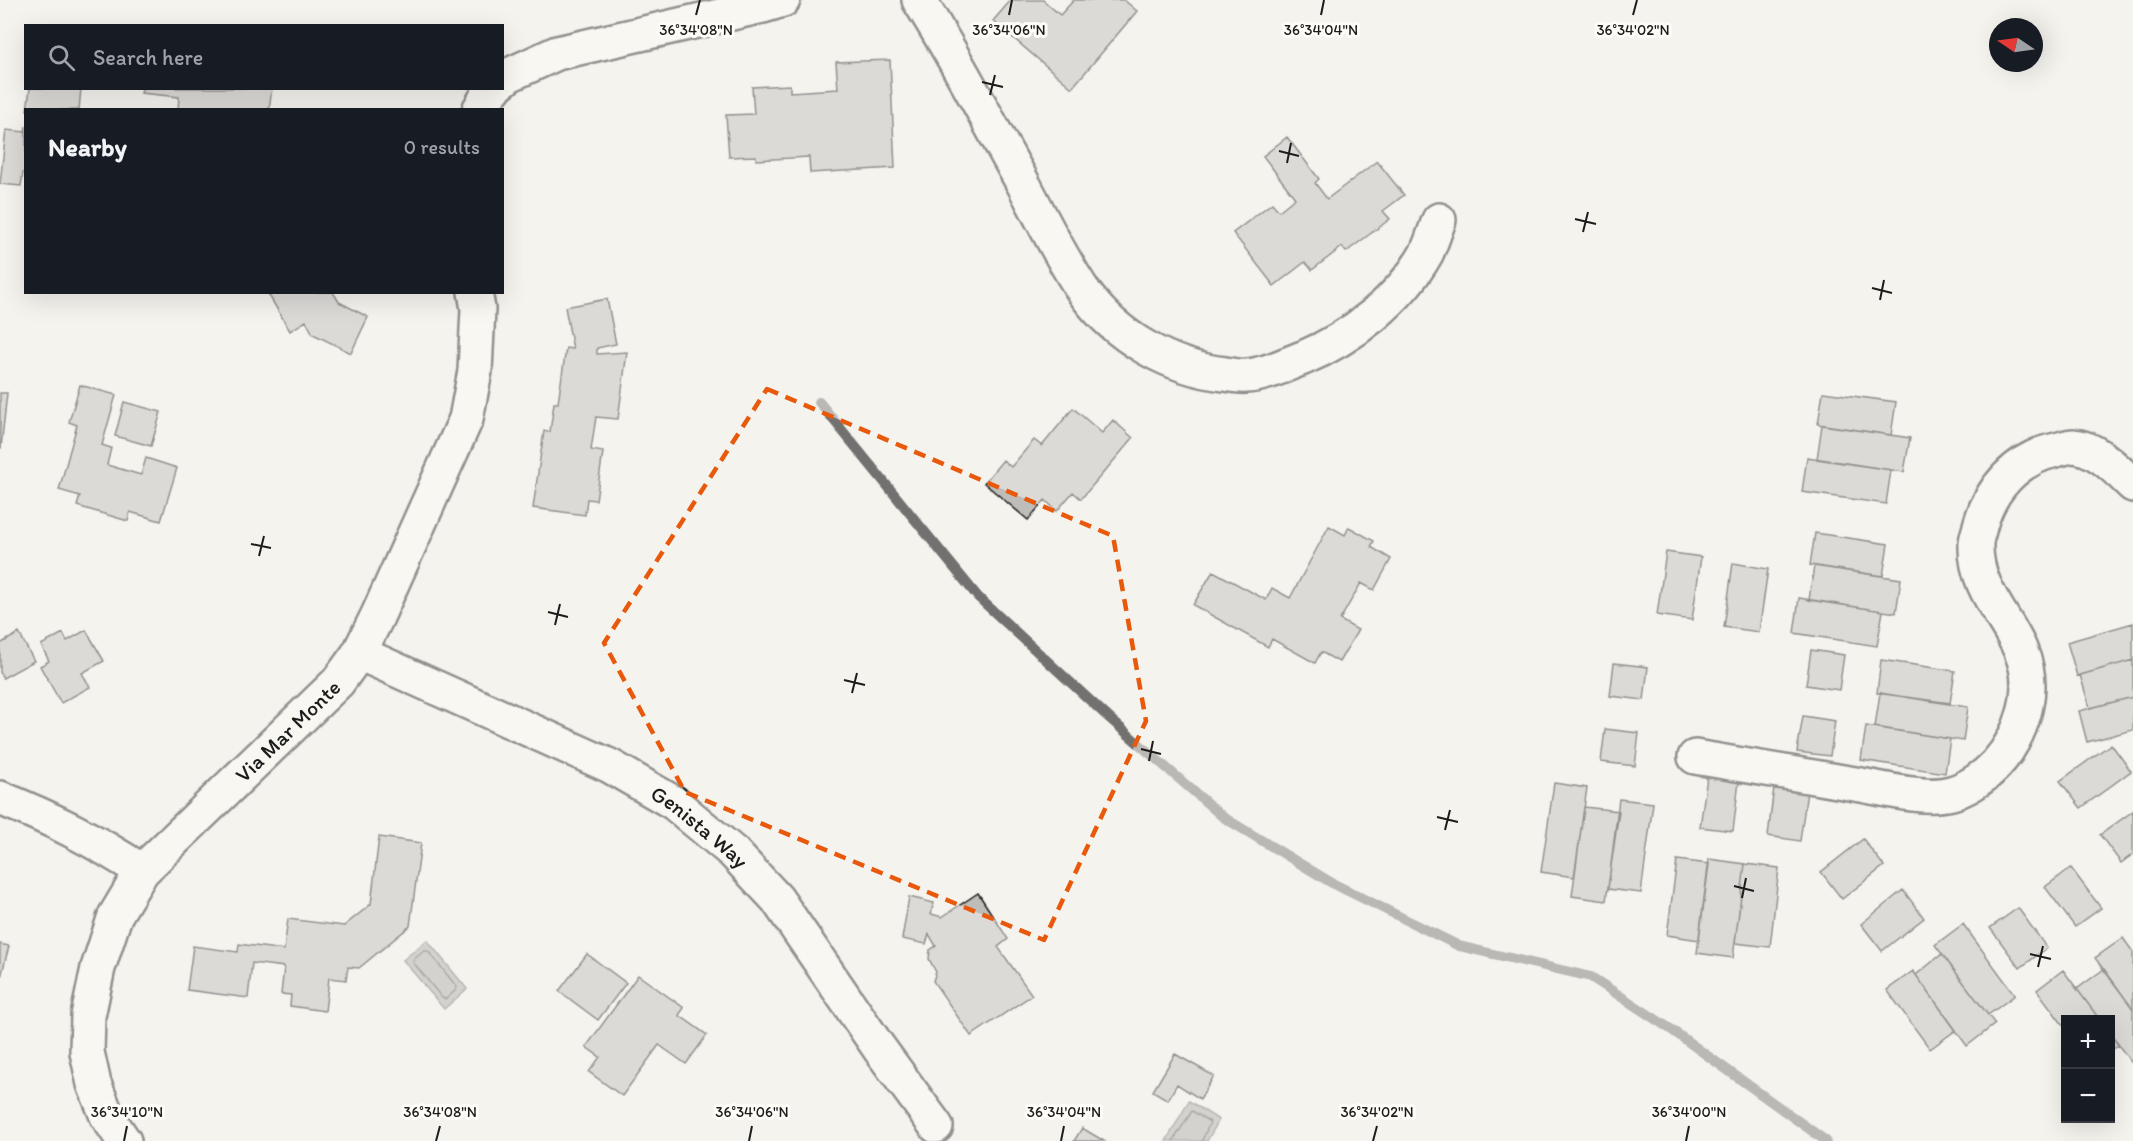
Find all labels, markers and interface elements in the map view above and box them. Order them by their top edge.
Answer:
north arrow [1989,18,2043,72]
text: 36°34'08"N [659,21,733,39]
text: 36°34'06"N [972,21,1046,39]
text: 36°34'04"N [1284,21,1358,39]
text: 36°34'02"N [1596,21,1670,39]
search box [24,24,504,90]
icon: search [45,41,78,74]
text: Search here [93,44,203,71]
text: Nearby [48,131,127,163]
text: 0 results [404,135,480,159]
street label: Via Mar Monte [230,674,346,788]
street label: Genista Way [646,780,755,874]
map controls [2061,1015,2115,1123]
button: + [2061,1015,2115,1069]
button: − [2061,1069,2115,1123]
text: 36°34'10"N [91,1103,163,1121]
text: 36°34'08"N [403,1103,477,1121]
text: 36°34'06"N [715,1103,789,1121]
text: 36°34'04"N [1027,1103,1101,1121]
text: 36°34'02"N [1340,1103,1414,1121]
text: 36°34'00"N [1652,1103,1726,1121]

